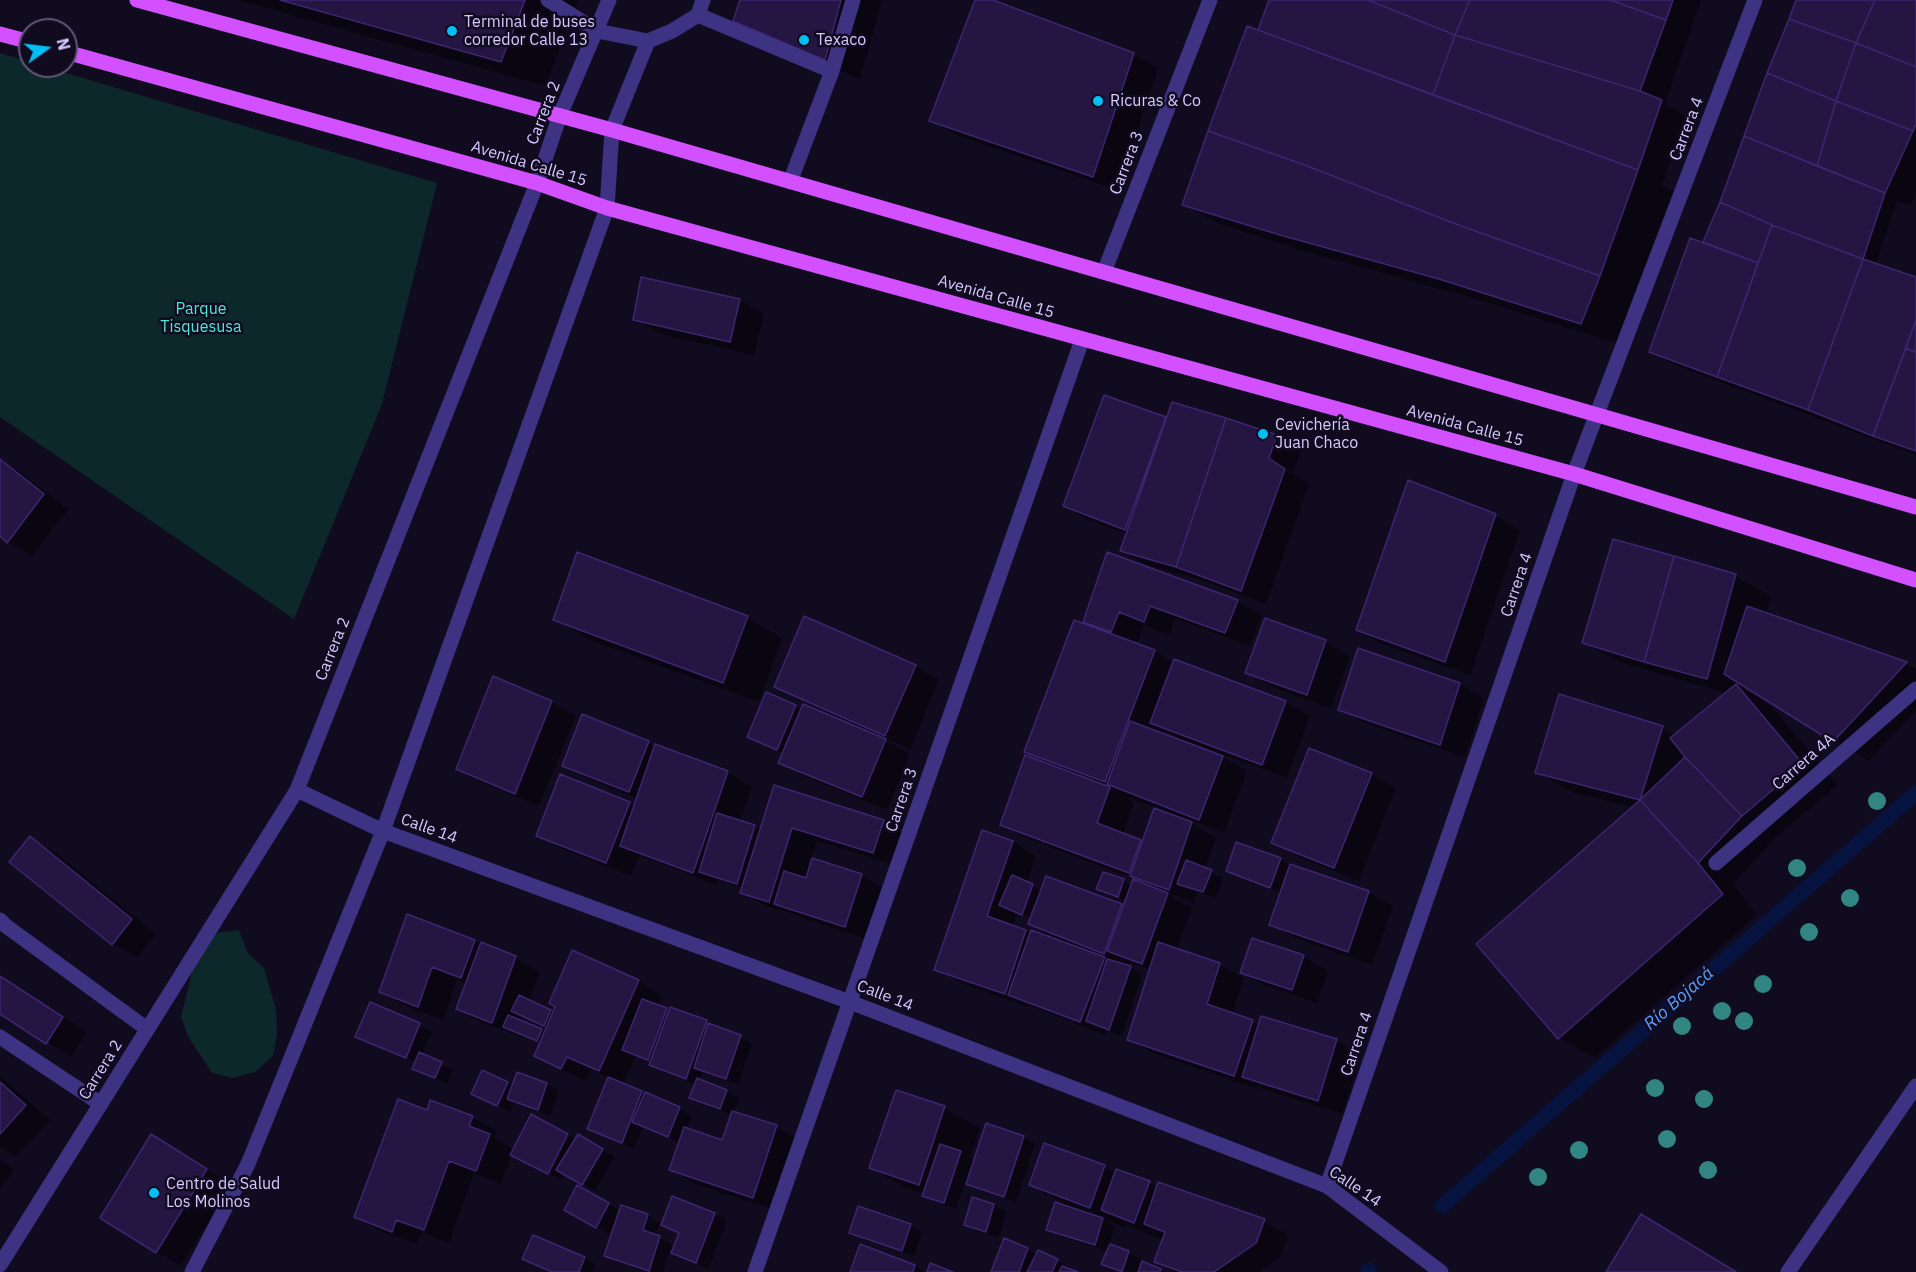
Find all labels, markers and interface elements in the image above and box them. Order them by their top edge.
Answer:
place label: Terminal de buses corredor Calle 13 [464,12,595,50]
north arrow [18,18,78,78]
marker: Terminal de buses corredor Calle 13 [445,24,459,38]
place label: Texaco [816,30,866,50]
marker: Texaco [797,33,811,47]
text: N [52,36,75,52]
street label: Carrera 2 [523,78,565,148]
place label: Ricuras & Co [1110,91,1201,111]
marker: Ricuras & Co [1091,94,1105,108]
street label: Carrera 4 [1666,94,1708,164]
street label: Carrera 3 [1106,128,1148,198]
street label: Avenida Calle 15 [469,137,589,191]
street label: Avenida Calle 15 [936,271,1056,323]
park label: Parque Tisquesusa [160,299,242,337]
street label: Avenida Calle 15 [1405,401,1525,451]
place label: Cevichería Juan Chaco [1275,415,1358,453]
marker: Cevichería Juan Chaco [1256,427,1270,441]
street label: Carrera 4 [1497,550,1537,620]
street label: Carrera 2 [312,615,354,683]
street label: Carrera 4A [1769,730,1839,794]
street label: Carrera 3 [882,765,922,835]
street label: Calle 14 [398,810,460,848]
water label: Río Bojacá [1640,963,1718,1035]
street label: Calle 14 [854,976,916,1016]
street label: Carrera 4 [1337,1009,1377,1079]
street label: Carrera 2 [75,1037,127,1103]
street label: Calle 14 [1325,1163,1385,1211]
place label: Centro de Salud Los Molinos [166,1174,280,1212]
marker: Centro de Salud Los Molinos [147,1186,161,1200]

